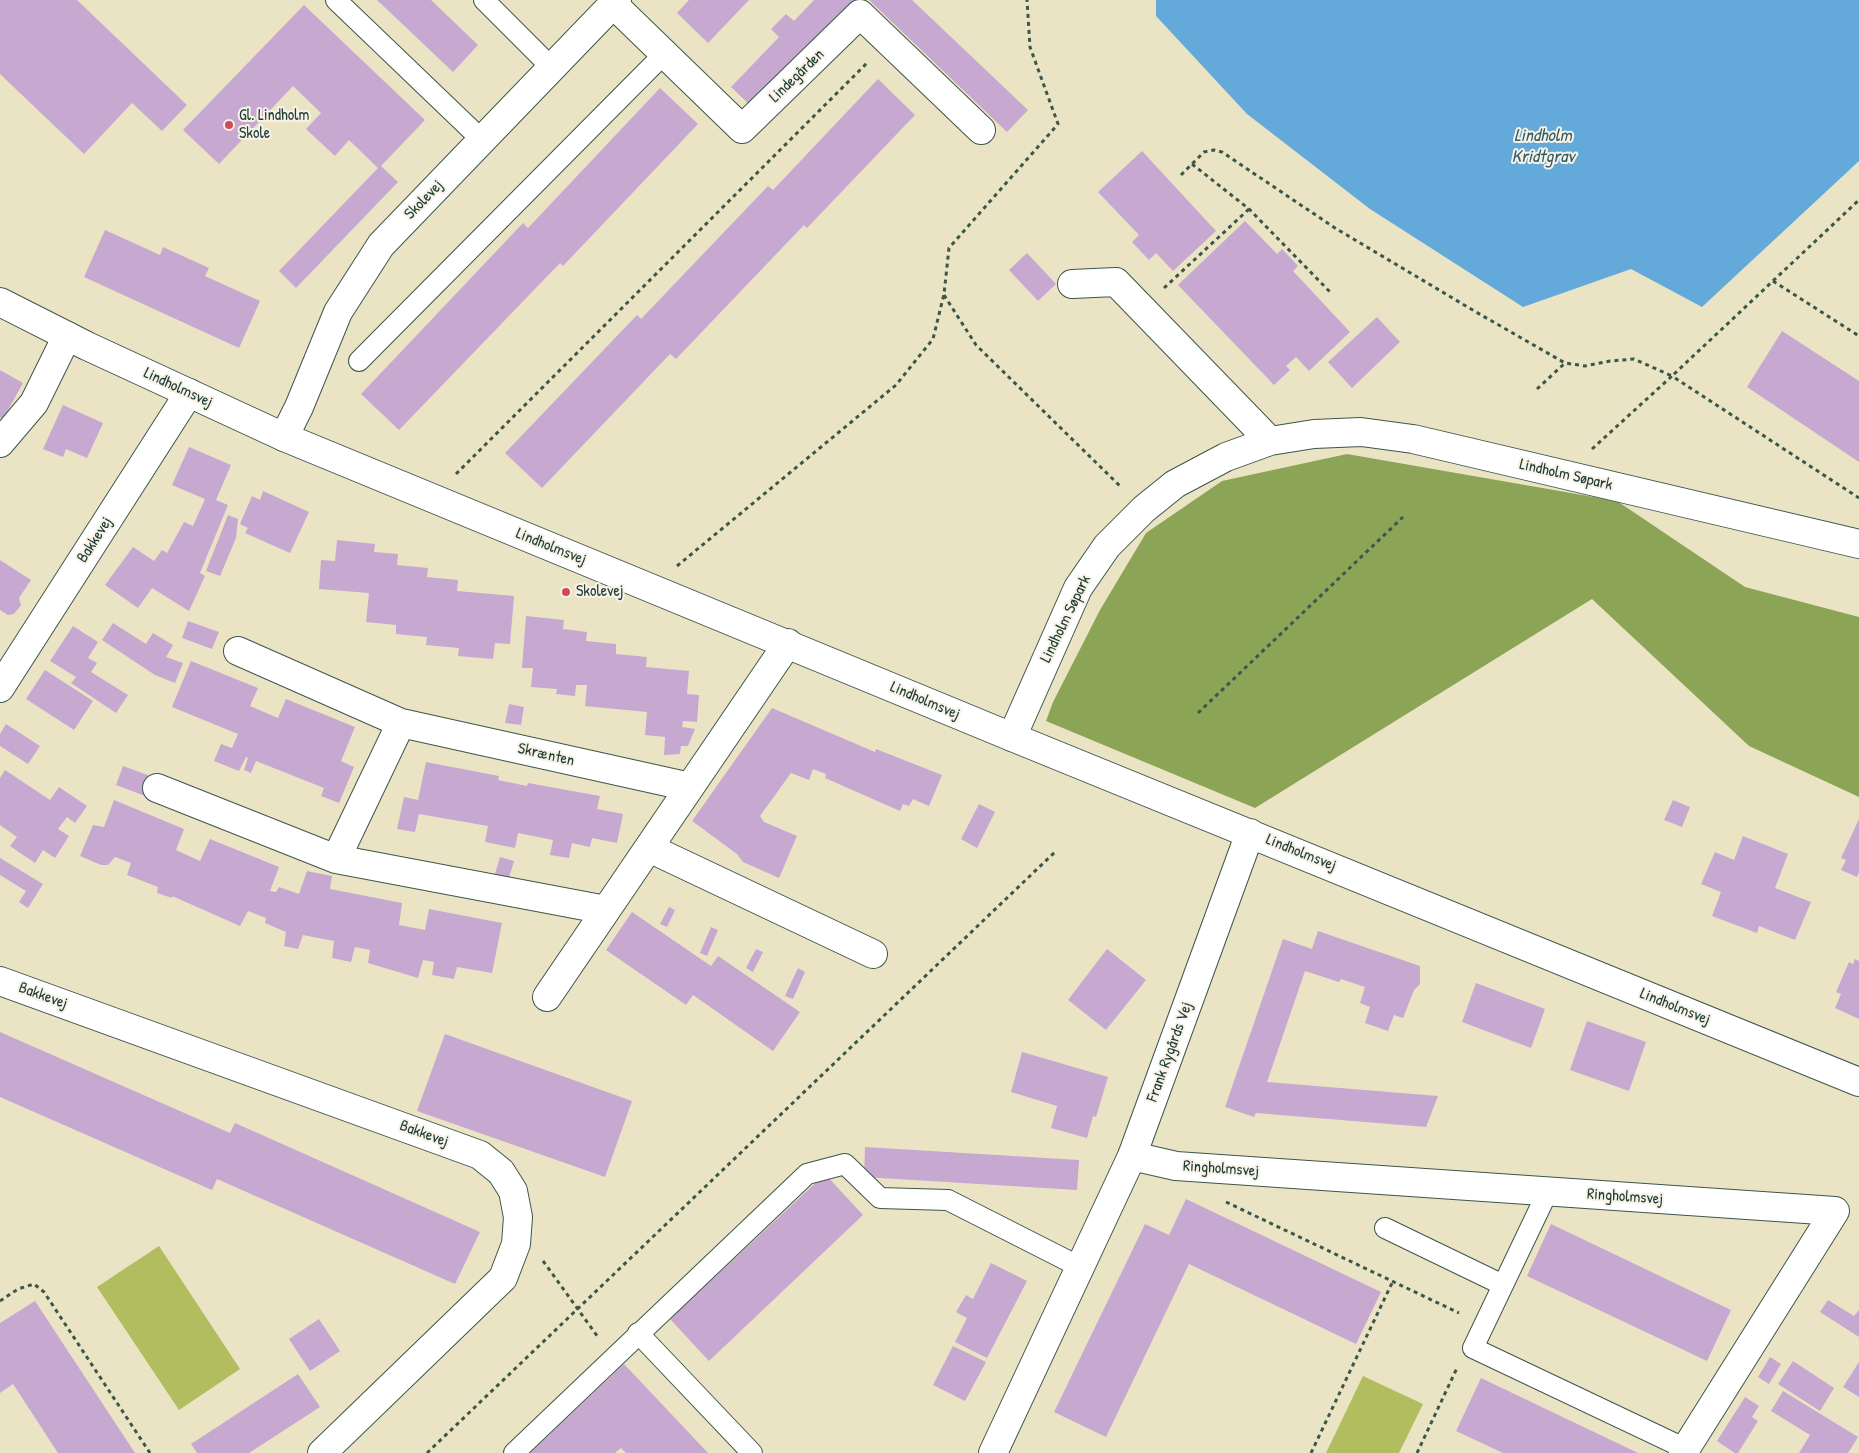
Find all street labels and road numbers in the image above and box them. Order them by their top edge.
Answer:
street label: Lindegården [766,45,828,107]
street label: Skolevej [401,176,447,224]
street label: Lindholmsvej [140,364,216,412]
street label: Lindholm Søpark [1518,455,1614,495]
street label: Bakkevej [73,514,117,566]
street label: Lindholmsvej [513,524,589,570]
street label: Lindholm Søpark [1037,572,1095,666]
street label: Lindholmsvej [887,678,963,724]
street label: Skrænten [516,739,576,771]
street label: Lindholmsvej [1263,830,1339,876]
street label: Bakkevej [16,978,70,1014]
street label: Lindholmsvej [1637,984,1713,1030]
street label: Frank Rygårds Vej [1143,999,1197,1105]
street label: Bakkevej [397,1116,451,1152]
street label: Ringholmsvej [1182,1157,1260,1181]
street label: Ringholmsvej [1586,1185,1664,1209]

